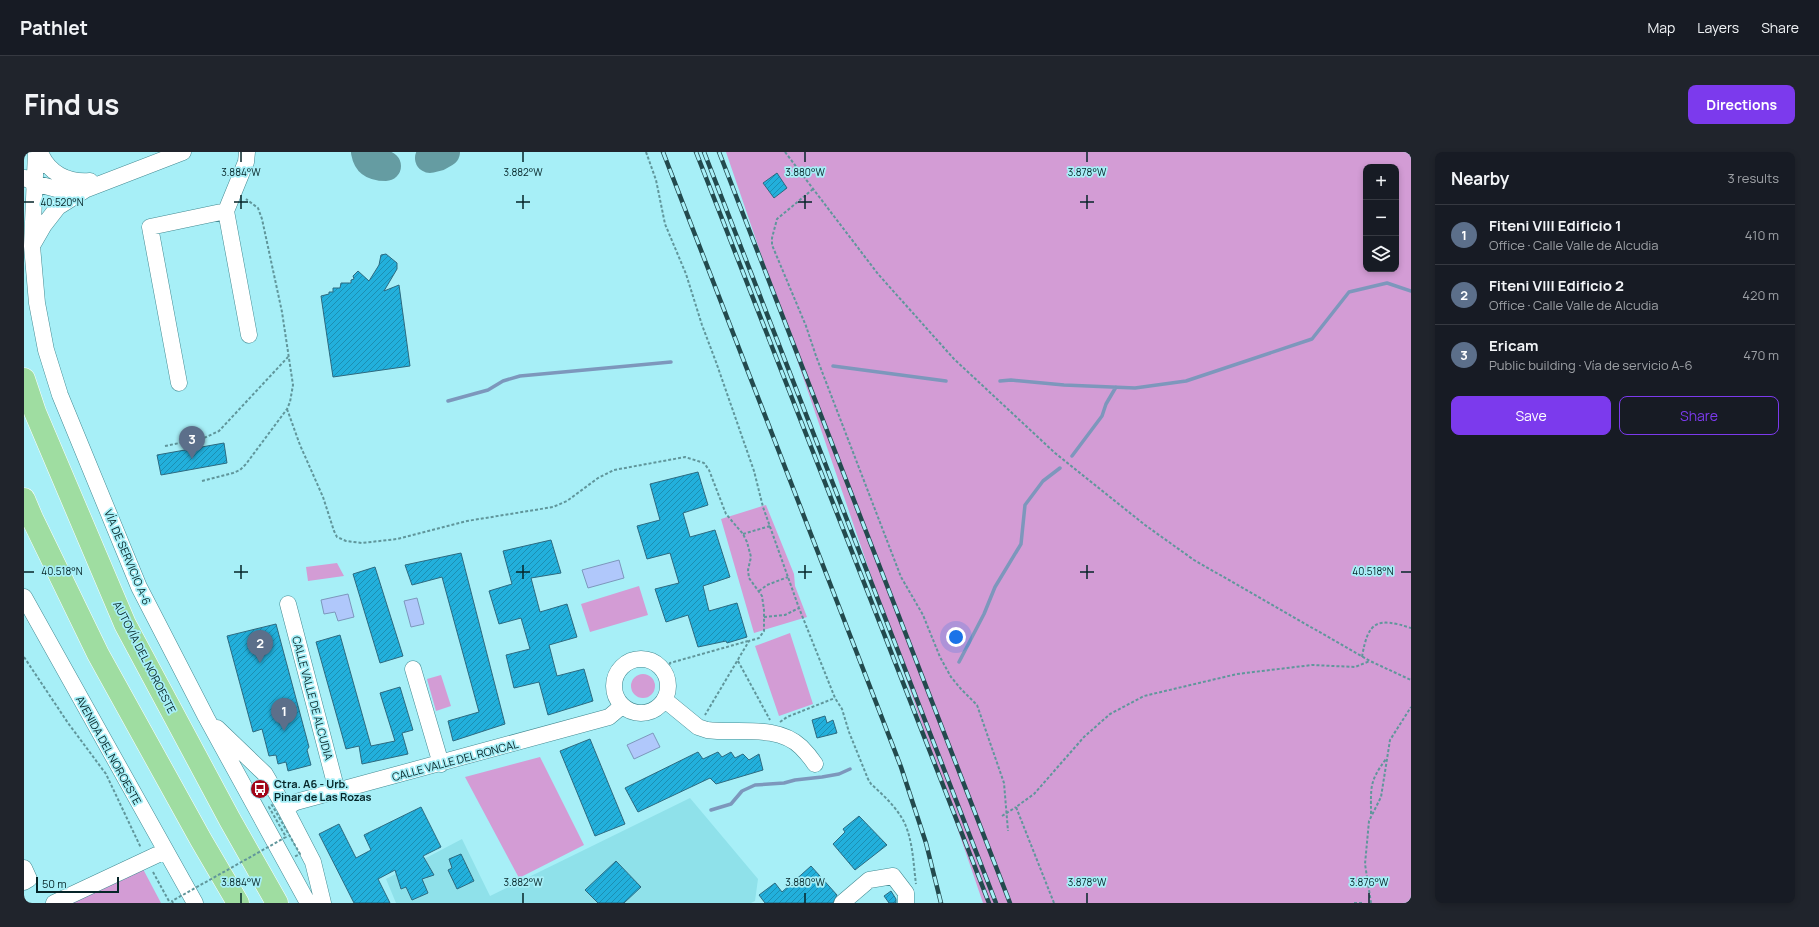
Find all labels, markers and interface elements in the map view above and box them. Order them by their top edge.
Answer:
text: Pathlet [20,15,88,41]
text: Map [1647,18,1675,37]
text: Layers [1697,18,1739,37]
text: Share [1761,18,1799,37]
text: Find us [24,85,119,123]
button: Directions [1688,85,1795,124]
map controls [1363,164,1399,272]
button: + [1363,164,1399,200]
text: 3.884°W [221,165,261,179]
text: 3.882°W [503,165,543,179]
text: 3.880°W [785,165,825,179]
text: 3.878°W [1068,165,1107,179]
text: Nearby [1451,167,1509,190]
text: 3 results [1727,169,1779,187]
text: 40.520°N [40,195,84,209]
button: − [1363,200,1399,236]
text: Fiteni VIII Edificio 1 [1489,215,1622,236]
text: 1 [1461,226,1467,244]
text: 410 m [1745,226,1779,244]
button: layers [1363,236,1399,272]
text: Office · Calle Valle de Alcudia [1489,236,1659,254]
text: Fiteni VIII Edificio 2 [1489,275,1624,296]
text: 2 [1460,286,1468,304]
text: 420 m [1742,286,1779,304]
text: Office · Calle Valle de Alcudia [1489,296,1659,314]
text: Ericam [1489,335,1539,356]
text: 3 [1460,346,1468,364]
text: 470 m [1743,346,1779,364]
text: Public building · Vía de servicio A-6 [1489,356,1693,374]
button: Save [1451,396,1611,435]
button: Share [1619,396,1779,435]
pin: 3 [179,426,205,459]
street label: VÍA DE SERVICIO A-6 [101,507,155,607]
text: 40.518°N [41,564,83,578]
text: 40.518°N [1352,564,1394,578]
street label: AUTOVÍA DEL NOROESTE [110,598,180,716]
your location [946,627,966,647]
pin: 2 [247,630,273,663]
street label: CALLE VALLE DE ALCUDIA [289,634,337,762]
street label: AVENIDA DEL NOROESTE [73,693,145,807]
pin: 1 [271,698,297,731]
street label: CALLE VALLE DEL RONCAL [390,736,520,784]
place label: Ctra. A6 - Urb. Pinar de Las Rozas [274,776,372,804]
bus stop icon: Ctra. A6 - Urb. Pinar de Las Rozas [249,778,271,800]
scale bar [36,875,119,894]
text: 3.884°W [221,875,261,889]
text: 3.882°W [503,875,543,889]
text: 3.880°W [785,875,825,889]
text: 3.878°W [1068,875,1107,889]
text: 3.876°W [1350,875,1389,889]
text: 50 m [42,876,67,891]

